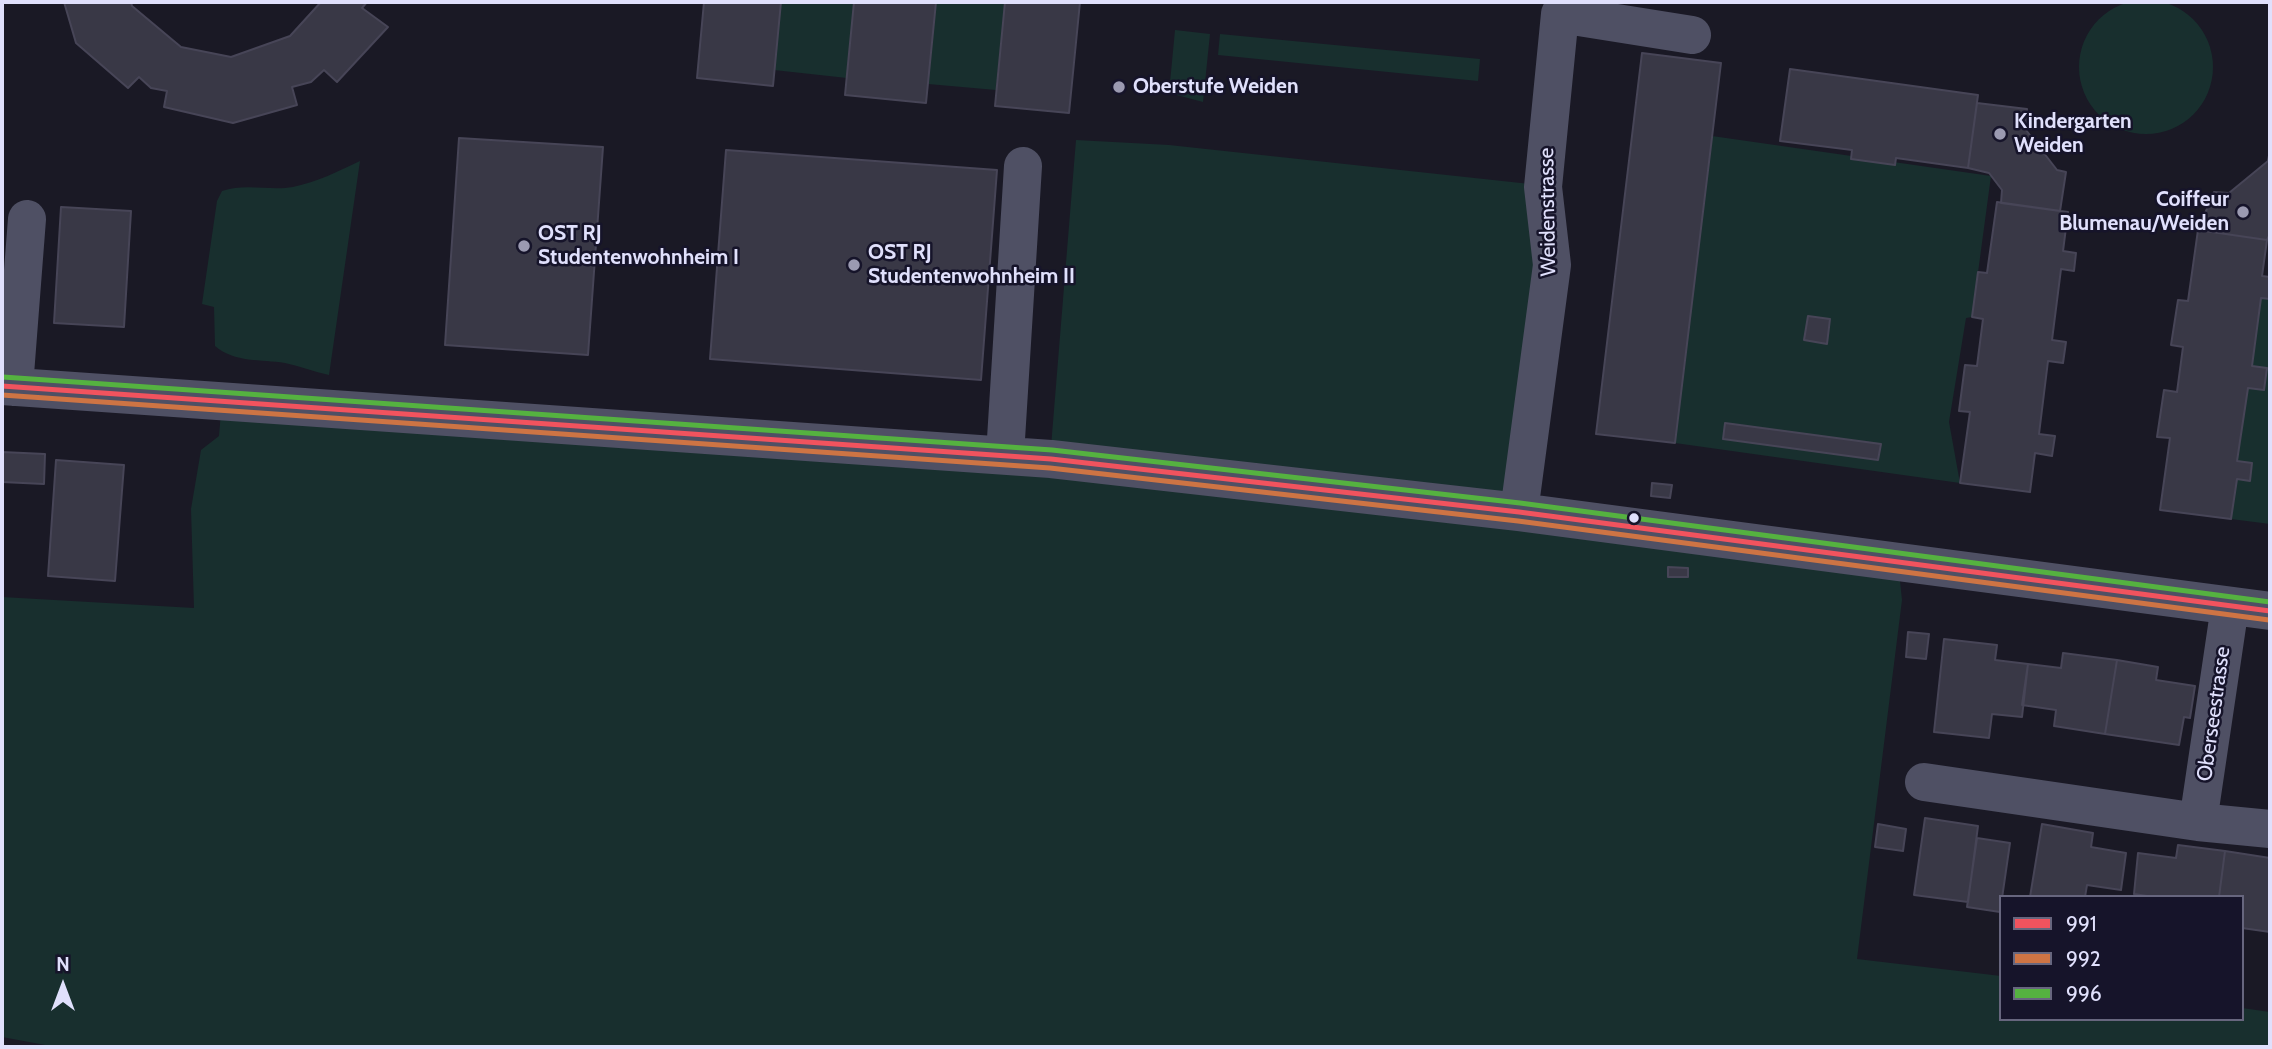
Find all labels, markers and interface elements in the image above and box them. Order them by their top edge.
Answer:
place label: Oberstufe Weiden [1133,74,1298,100]
marker: Oberstufe Weiden [1111,79,1127,95]
place label: Kindergarten Weiden [2014,109,2132,159]
marker: Kindergarten Weiden [1992,126,2008,142]
street label: Weidenstrasse [1534,147,1562,277]
place label: Coiffeur Blumenau/Weiden [2059,187,2229,237]
marker: Coiffeur Blumenau/Weiden [2235,204,2251,220]
place label: OST RJ Studentenwohnheim I [538,221,739,271]
marker: OST RJ Studentenwohnheim I [516,238,532,254]
place label: OST RJ Studentenwohnheim II [868,240,1075,290]
marker: OST RJ Studentenwohnheim II [846,257,862,273]
unlabelled marker [1627,511,1641,525]
street label: Oberseestrasse [2192,645,2236,783]
legend [1999,895,2244,1021]
text: 991 [2066,911,2097,936]
text: 992 [2066,946,2101,971]
north arrow [28,951,98,1021]
text: N [56,953,70,976]
text: 996 [2066,981,2102,1006]

